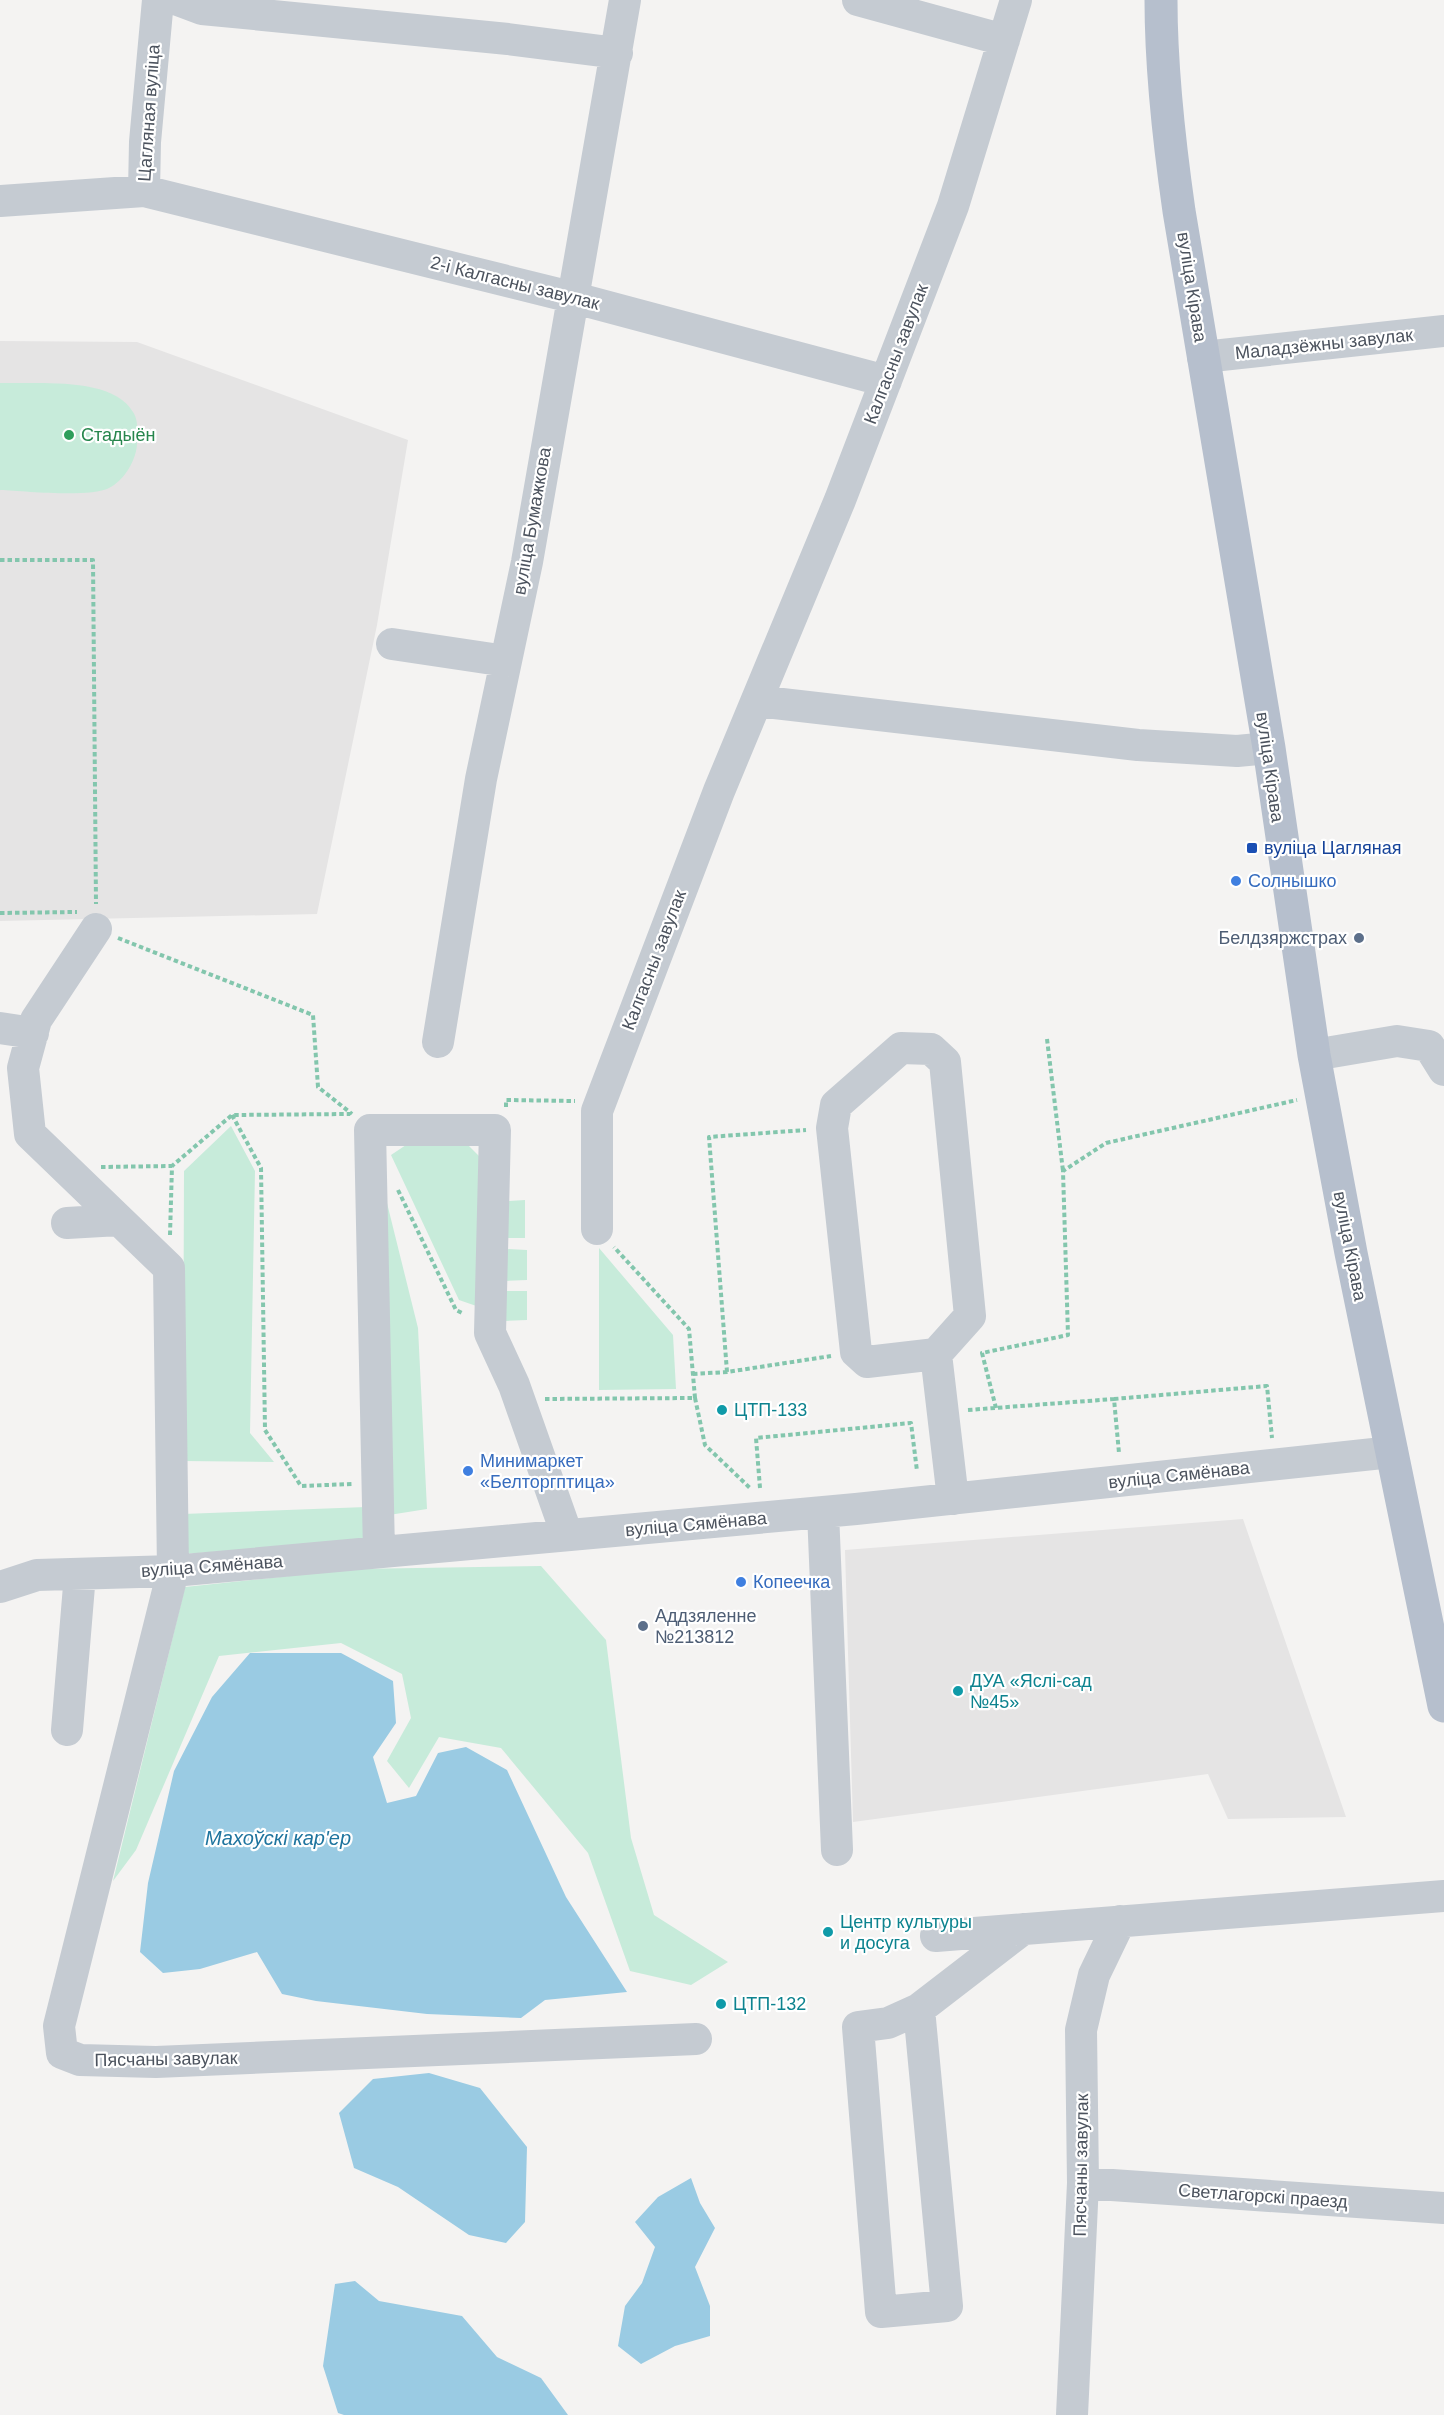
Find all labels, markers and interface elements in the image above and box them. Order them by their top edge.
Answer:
street label: Цагляная вуліца [134,43,164,182]
street label: вуліца Кірава [1173,230,1211,345]
street label: 2-і Калгасны завулак [428,252,602,314]
street label: Калгасны завулак [860,281,932,427]
street label: Маладзёжны завулак [1234,325,1414,363]
place label: Стадыён [81,425,155,445]
marker: Стадыён [62,428,76,442]
street label: вуліца Бумажкова [509,445,555,596]
street label: вуліца Кірава [1252,710,1288,825]
place label: вуліца Цагляная [1264,838,1401,858]
marker: вуліца Цагляная [1245,841,1259,855]
place label: Солнышко [1248,871,1337,891]
marker: Солнышко [1229,874,1243,888]
street label: Калгасны завулак [618,887,690,1033]
place label: Белдзяржстрах [1218,928,1347,948]
marker: Белдзяржстрах [1352,931,1366,945]
street label: вуліца Кірава [1330,1189,1371,1304]
place label: ЦТП-133 [734,1400,807,1420]
marker: ЦТП-133 [715,1403,729,1417]
place label: Минимаркет «Белторгптица» [480,1451,615,1492]
street label: вуліца Сямёнава [1107,1458,1252,1492]
marker: Минимаркет «Белторгптица» [461,1464,475,1478]
street label: вуліца Сямёнава [624,1508,769,1540]
street label: вуліца Сямёнава [140,1551,285,1581]
place label: Копеечка [753,1572,831,1592]
marker: Копеечка [734,1575,748,1589]
place label: Аддзяленне №213812 [655,1606,756,1647]
marker: Аддзяленне №213812 [636,1619,650,1633]
place label: ДУА «Яслі-сад №45» [970,1671,1092,1712]
marker: ДУА «Яслі-сад №45» [951,1684,965,1698]
water label: Махоўскі кар'ер [205,1827,351,1849]
place label: Центр культуры и досуга [840,1912,972,1953]
marker: Центр культуры и досуга [821,1925,835,1939]
place label: ЦТП-132 [733,1994,806,2014]
marker: ЦТП-132 [714,1997,728,2011]
street label: Пясчаны завулак [94,2048,238,2070]
street label: Пясчаны завулак [1070,2093,1092,2237]
street label: Светлагорскі праезд [1178,2180,1349,2212]

